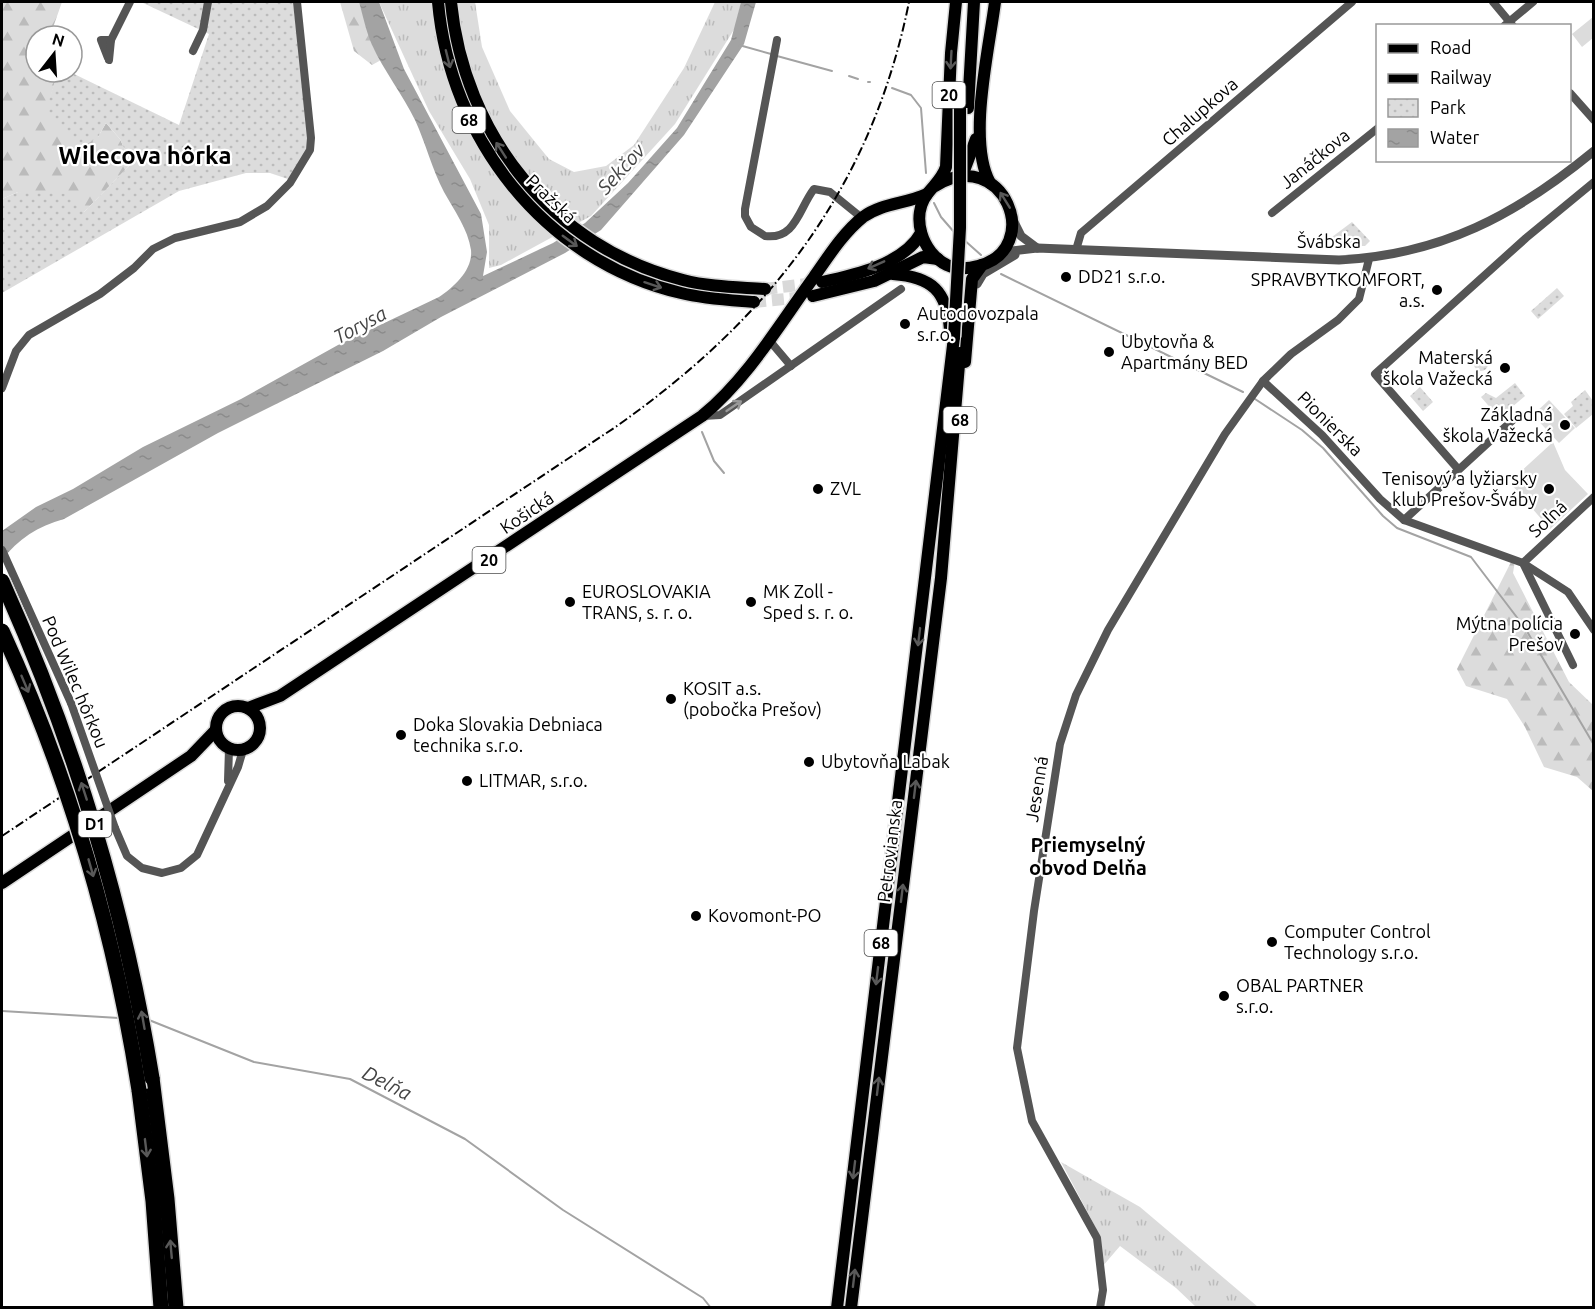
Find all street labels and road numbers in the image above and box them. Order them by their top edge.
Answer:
street label: Chalupkova [1158,73,1241,149]
road number: 20 [932,82,966,108]
road number: 68 [452,107,486,133]
street label: Janáčkova [1276,124,1353,192]
street label: Pražská [523,170,581,227]
street label: Švábska [1297,230,1361,251]
street label: Pionierska [1294,387,1367,460]
road number: 68 [944,407,976,433]
street label: Košická [496,487,557,537]
street label: Soľná [1524,496,1570,541]
road number: 20 [472,547,506,573]
street label: Pod Wilec hôrkou [39,613,113,751]
street label: Jesenná [1021,755,1051,823]
street label: Petrovianska [873,798,905,903]
road number: D1 [78,811,112,837]
road number: 68 [864,930,898,956]

